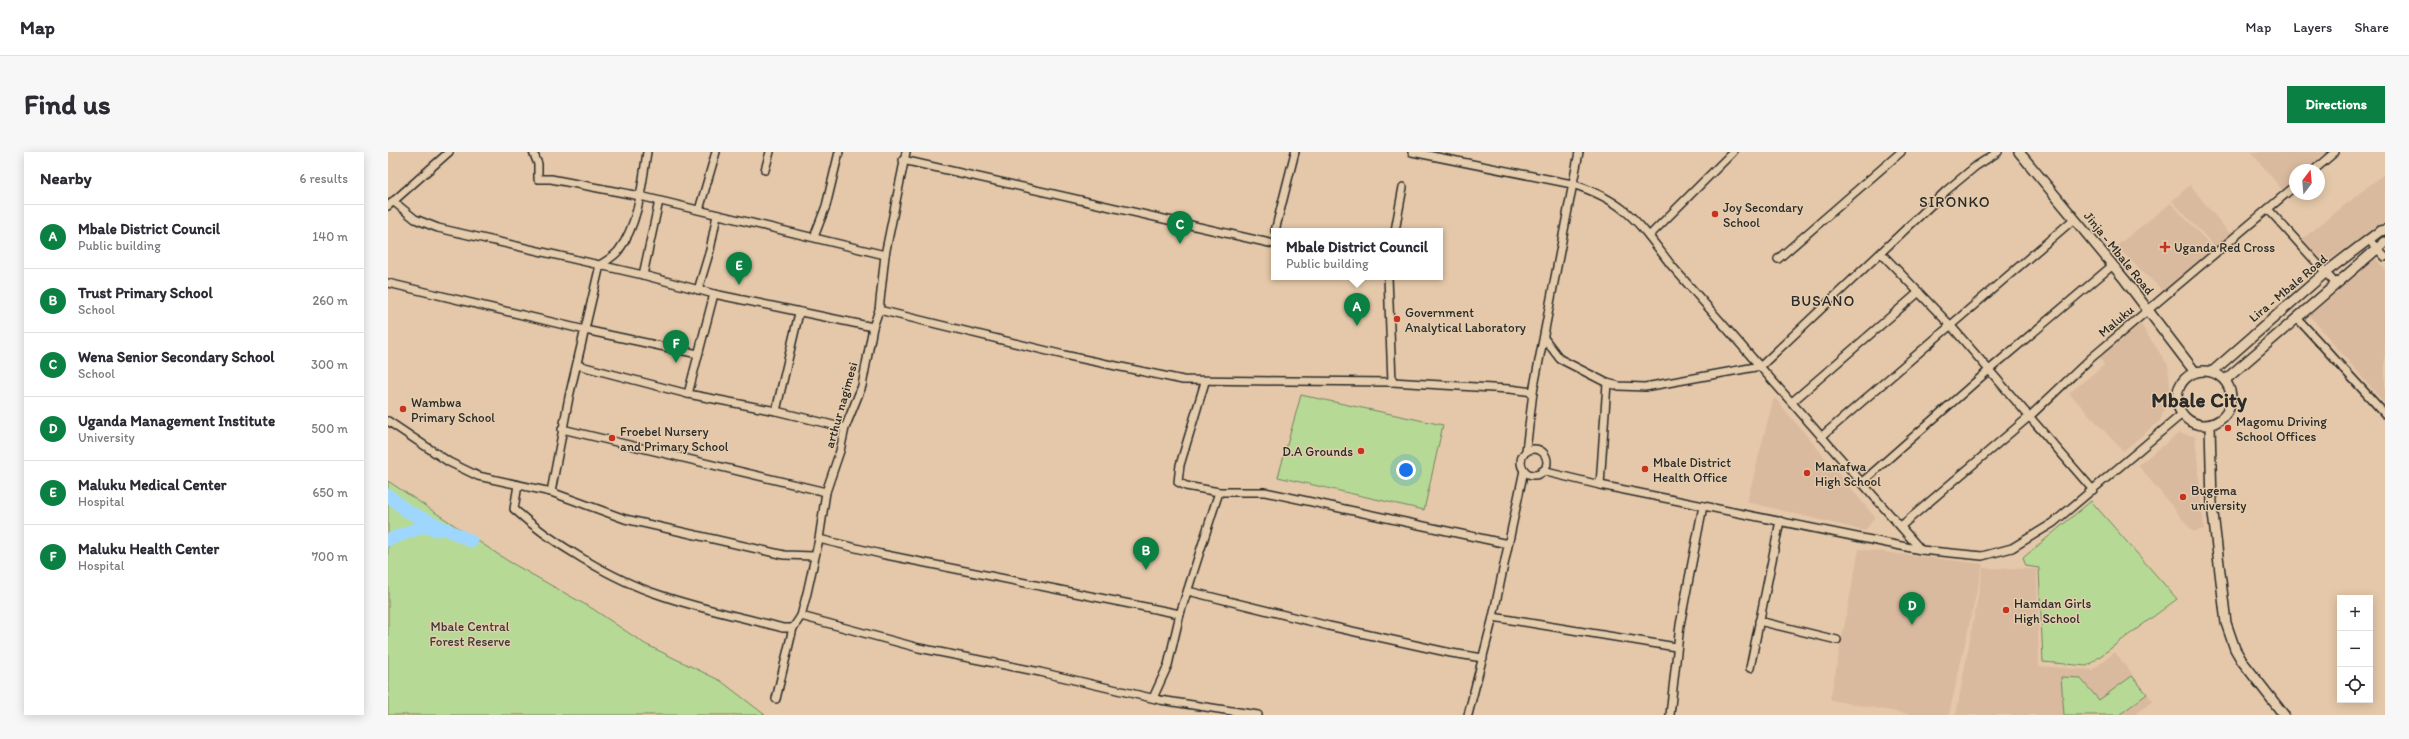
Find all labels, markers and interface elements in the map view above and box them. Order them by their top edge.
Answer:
text: Map [20,16,55,39]
text: Map [2246,19,2271,36]
text: Layers [2293,19,2332,36]
text: Share [2354,19,2389,36]
button: Directions [2287,86,2385,123]
text: Find us [24,87,111,121]
north arrow [2289,164,2325,200]
text: Nearby [40,168,92,188]
text: 6 results [300,171,348,186]
district label: SIRONKO [1919,193,1991,211]
place label: Joy Secondary School [1723,200,1803,230]
street label: Jinja - Mbale Road [2081,208,2157,298]
marker: Joy Secondary School [1710,209,1720,219]
pin: C [1167,211,1193,244]
text: Mbale District Council [78,220,220,238]
popup [1271,228,1443,280]
text: A [49,229,57,244]
text: 140 m [312,229,348,244]
text: Public building [78,238,161,253]
text: Mbale District Council [1286,238,1428,256]
place label: Uganda Red Cross [2174,240,2275,255]
marker: Uganda Red Cross [2159,241,2171,253]
street label: Lira - Mbale Road [2246,251,2330,325]
pin: E [726,252,752,285]
text: Public building [1286,256,1369,271]
text: Trust Primary School [78,284,213,302]
district label: BUSANO [1791,292,1855,310]
text: B [49,293,57,308]
text: 260 m [312,293,348,308]
pin: A [1344,293,1370,326]
text: School [78,302,115,317]
street label: Maluku [2095,302,2137,340]
place label: Government Analytical Laboratory [1405,305,1526,335]
marker: Government Analytical Laboratory [1392,314,1402,324]
pin: F [663,330,689,363]
text: Wena Senior Secondary School [78,348,275,366]
text: C [49,357,57,372]
text: 300 m [311,357,348,372]
street label: arthur nagimesi [822,360,860,450]
text: School [78,366,115,381]
district label: Mbale City [2151,387,2247,413]
place label: Wambwa Primary School [411,395,495,425]
marker: Wambwa Primary School [398,404,408,414]
text: Uganda Management Institute [78,412,275,430]
place label: Magomu Driving School Offices [2236,414,2327,444]
text: D [49,421,57,436]
text: 500 m [311,421,348,436]
marker: Magomu Driving School Offices [2223,423,2233,433]
place label: Froebel Nursery and Primary School [620,424,729,454]
text: University [78,430,135,445]
marker: Froebel Nursery and Primary School [607,433,617,443]
place label: D.A Grounds [1282,444,1353,459]
marker: D.A Grounds [1356,446,1366,456]
place label: Mbale District Health Office [1653,455,1731,485]
place label: Manafwa High School [1815,459,1881,489]
your location [1396,460,1416,480]
marker: Mbale District Health Office [1640,464,1650,474]
marker: Manafwa High School [1802,468,1812,478]
text: Maluku Medical Center [78,476,227,494]
place label: Bugema university [2191,483,2246,513]
text: E [49,485,57,500]
text: 650 m [312,485,348,500]
marker: Bugema university [2178,492,2188,502]
text: Hospital [78,494,125,509]
pin: B [1133,537,1159,570]
text: Maluku Health Center [78,540,219,558]
text: F [50,549,56,564]
text: 700 m [312,549,348,564]
text: Hospital [78,558,125,573]
pin: D [1899,592,1925,625]
map controls [2337,595,2373,703]
button: + [2337,595,2373,631]
place label: Hamdan Girls High School [2014,596,2091,626]
marker: Hamdan Girls High School [2001,605,2011,615]
park label: Mbale Central Forest Reserve [429,619,511,649]
button: − [2337,631,2373,667]
button: locate [2337,667,2373,703]

